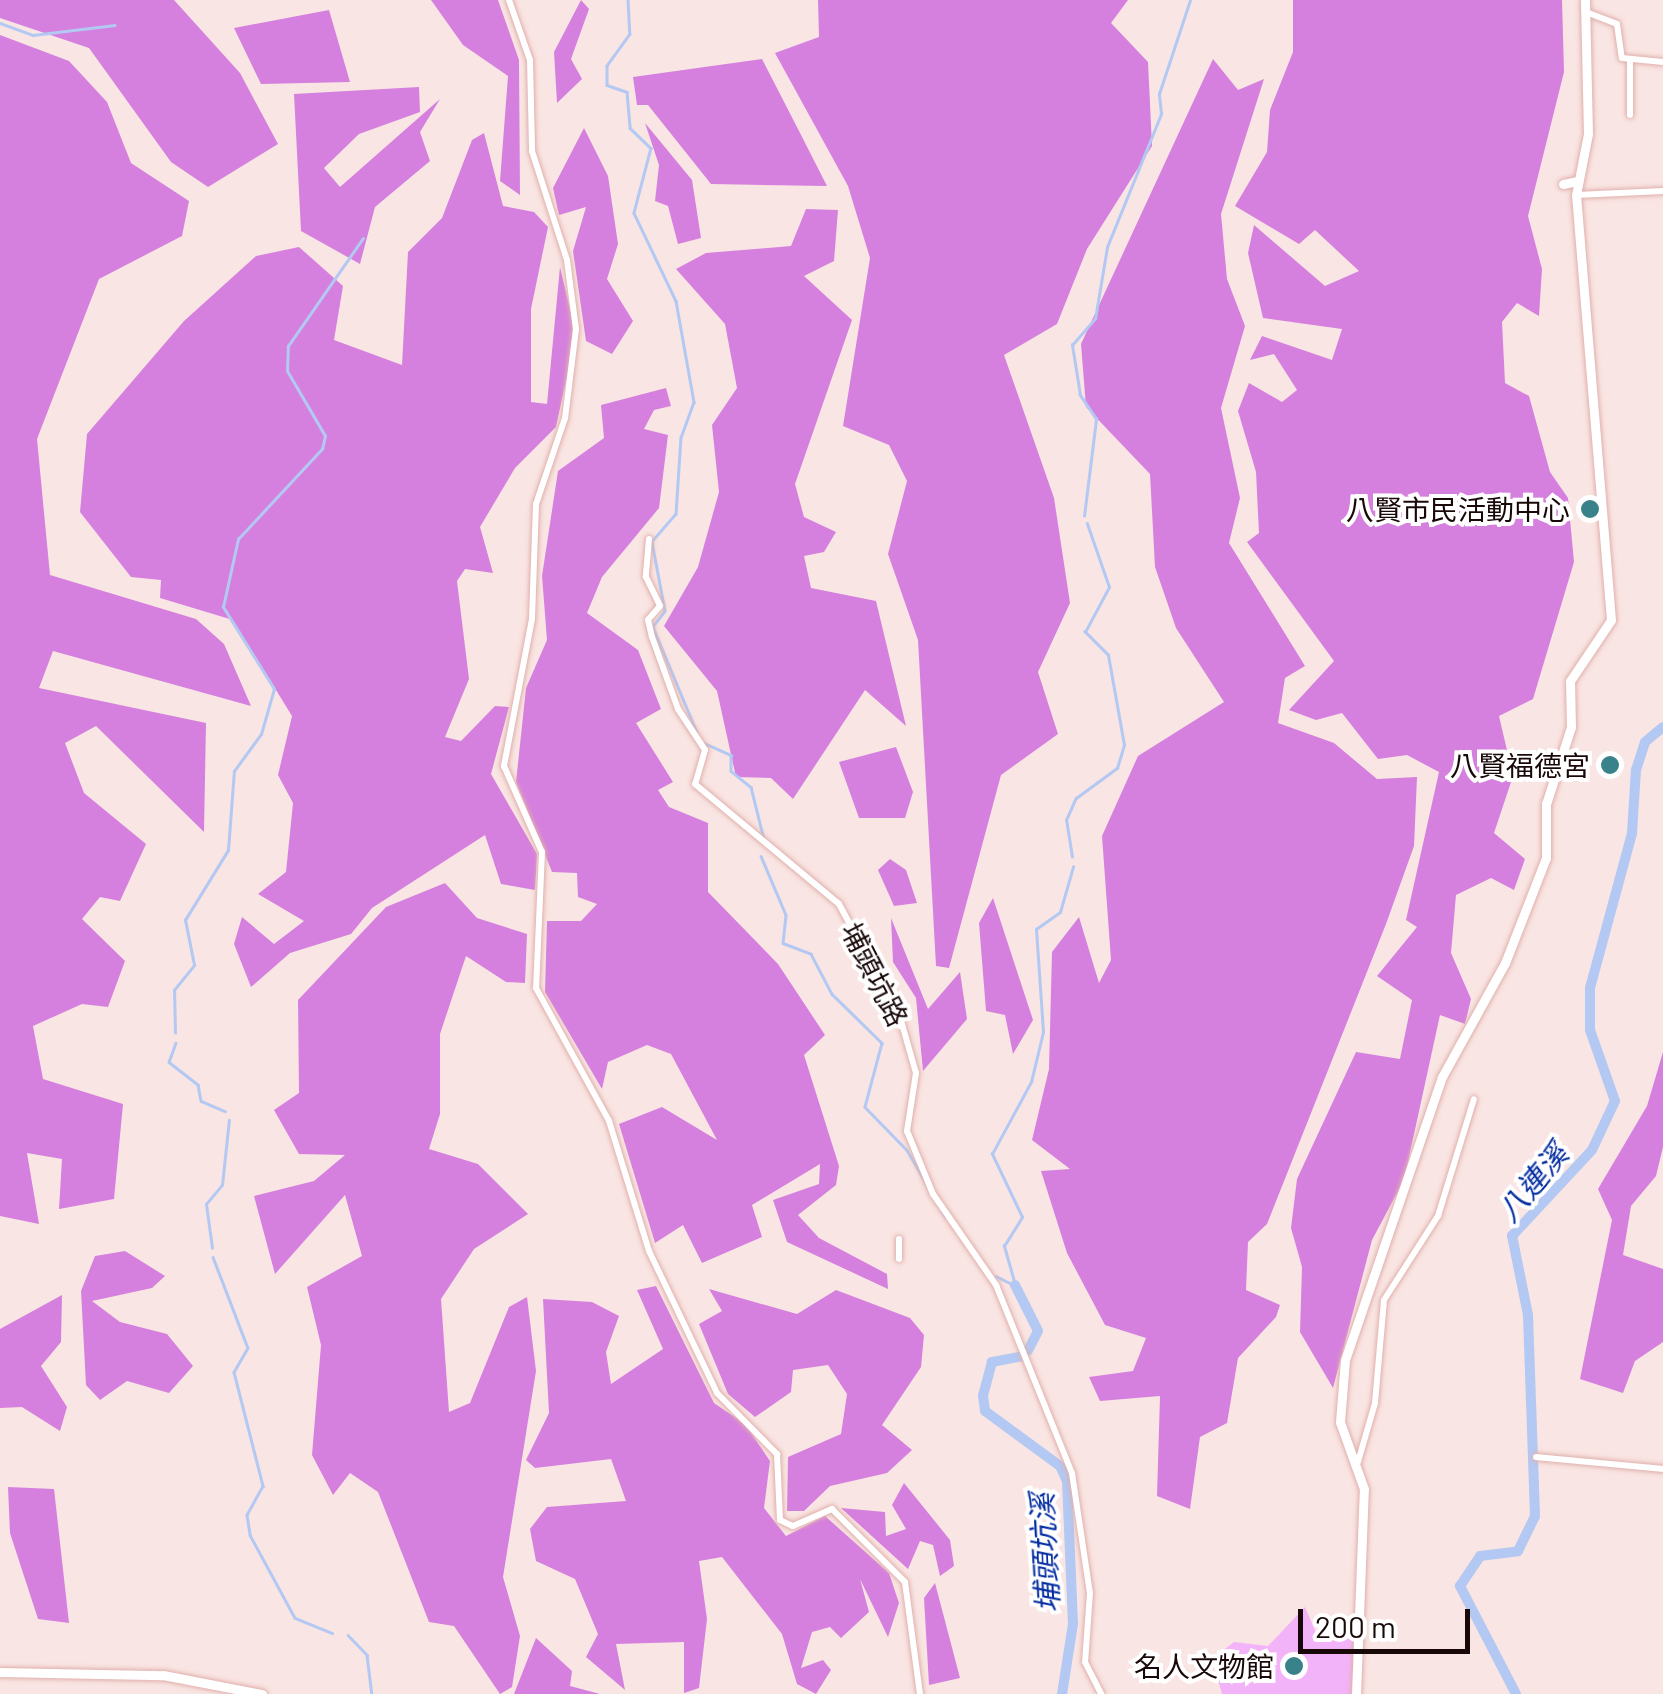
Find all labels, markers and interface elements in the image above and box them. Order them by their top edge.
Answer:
place label: 八賢市民活動中心 [1346,492,1570,526]
marker: 八賢市民活動中心 [1579,498,1601,520]
place label: 八賢福德宮 [1450,748,1590,782]
marker: 八賢福德宮 [1599,754,1621,776]
street label: 埔頭坑路 [835,916,915,1032]
water label: 八連溪 [1489,1136,1575,1228]
water label: 埔頭坑溪 [1023,1492,1065,1614]
scale bar [1303,1589,1476,1651]
text: 200 m [1315,1608,1396,1644]
place label: 名人文物館 [1134,1649,1274,1683]
marker: 名人文物館 [1283,1655,1305,1677]

